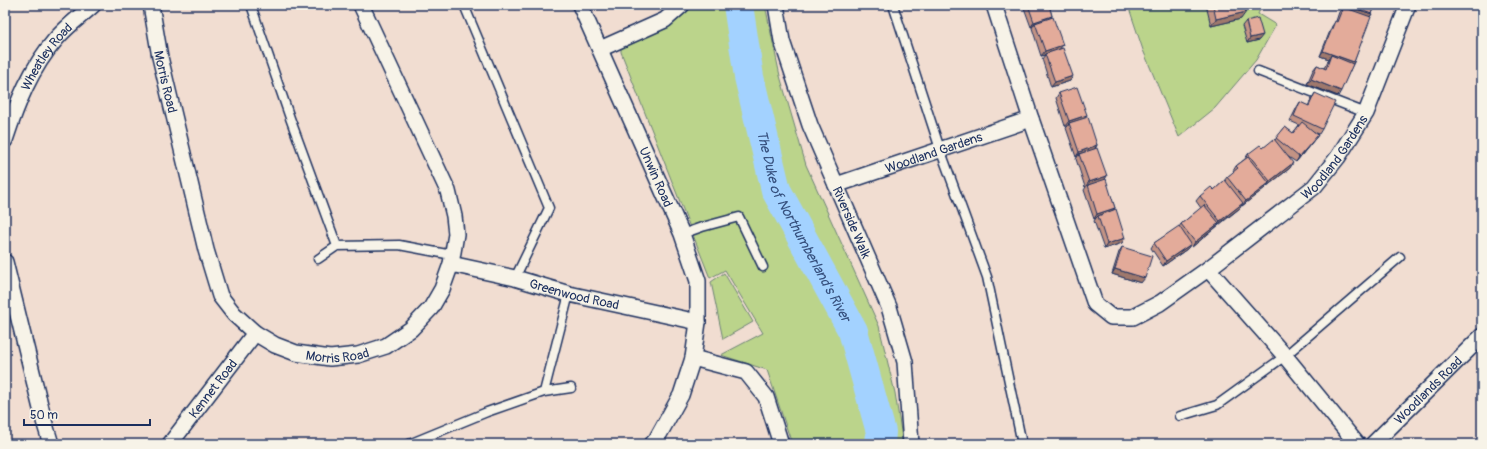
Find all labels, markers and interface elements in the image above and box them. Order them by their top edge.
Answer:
street label: Wheatley Road [18,20,76,93]
street label: Morris Road [150,49,180,115]
street label: Woodland Gardens [1298,112,1372,203]
water label: The Duke of Northumberland's River [753,129,855,327]
street label: Woodland Gardens [883,129,985,177]
street label: Unwin Road [635,145,676,210]
street label: Riverside Walk [829,184,874,262]
street label: Greenwood Road [527,276,620,314]
street label: Morris Road [305,345,371,367]
street label: Woodlands Road [1391,353,1466,428]
street label: Kennet Road [186,356,241,422]
scale bar [24,401,150,427]
text: 50 m [30,408,58,423]

